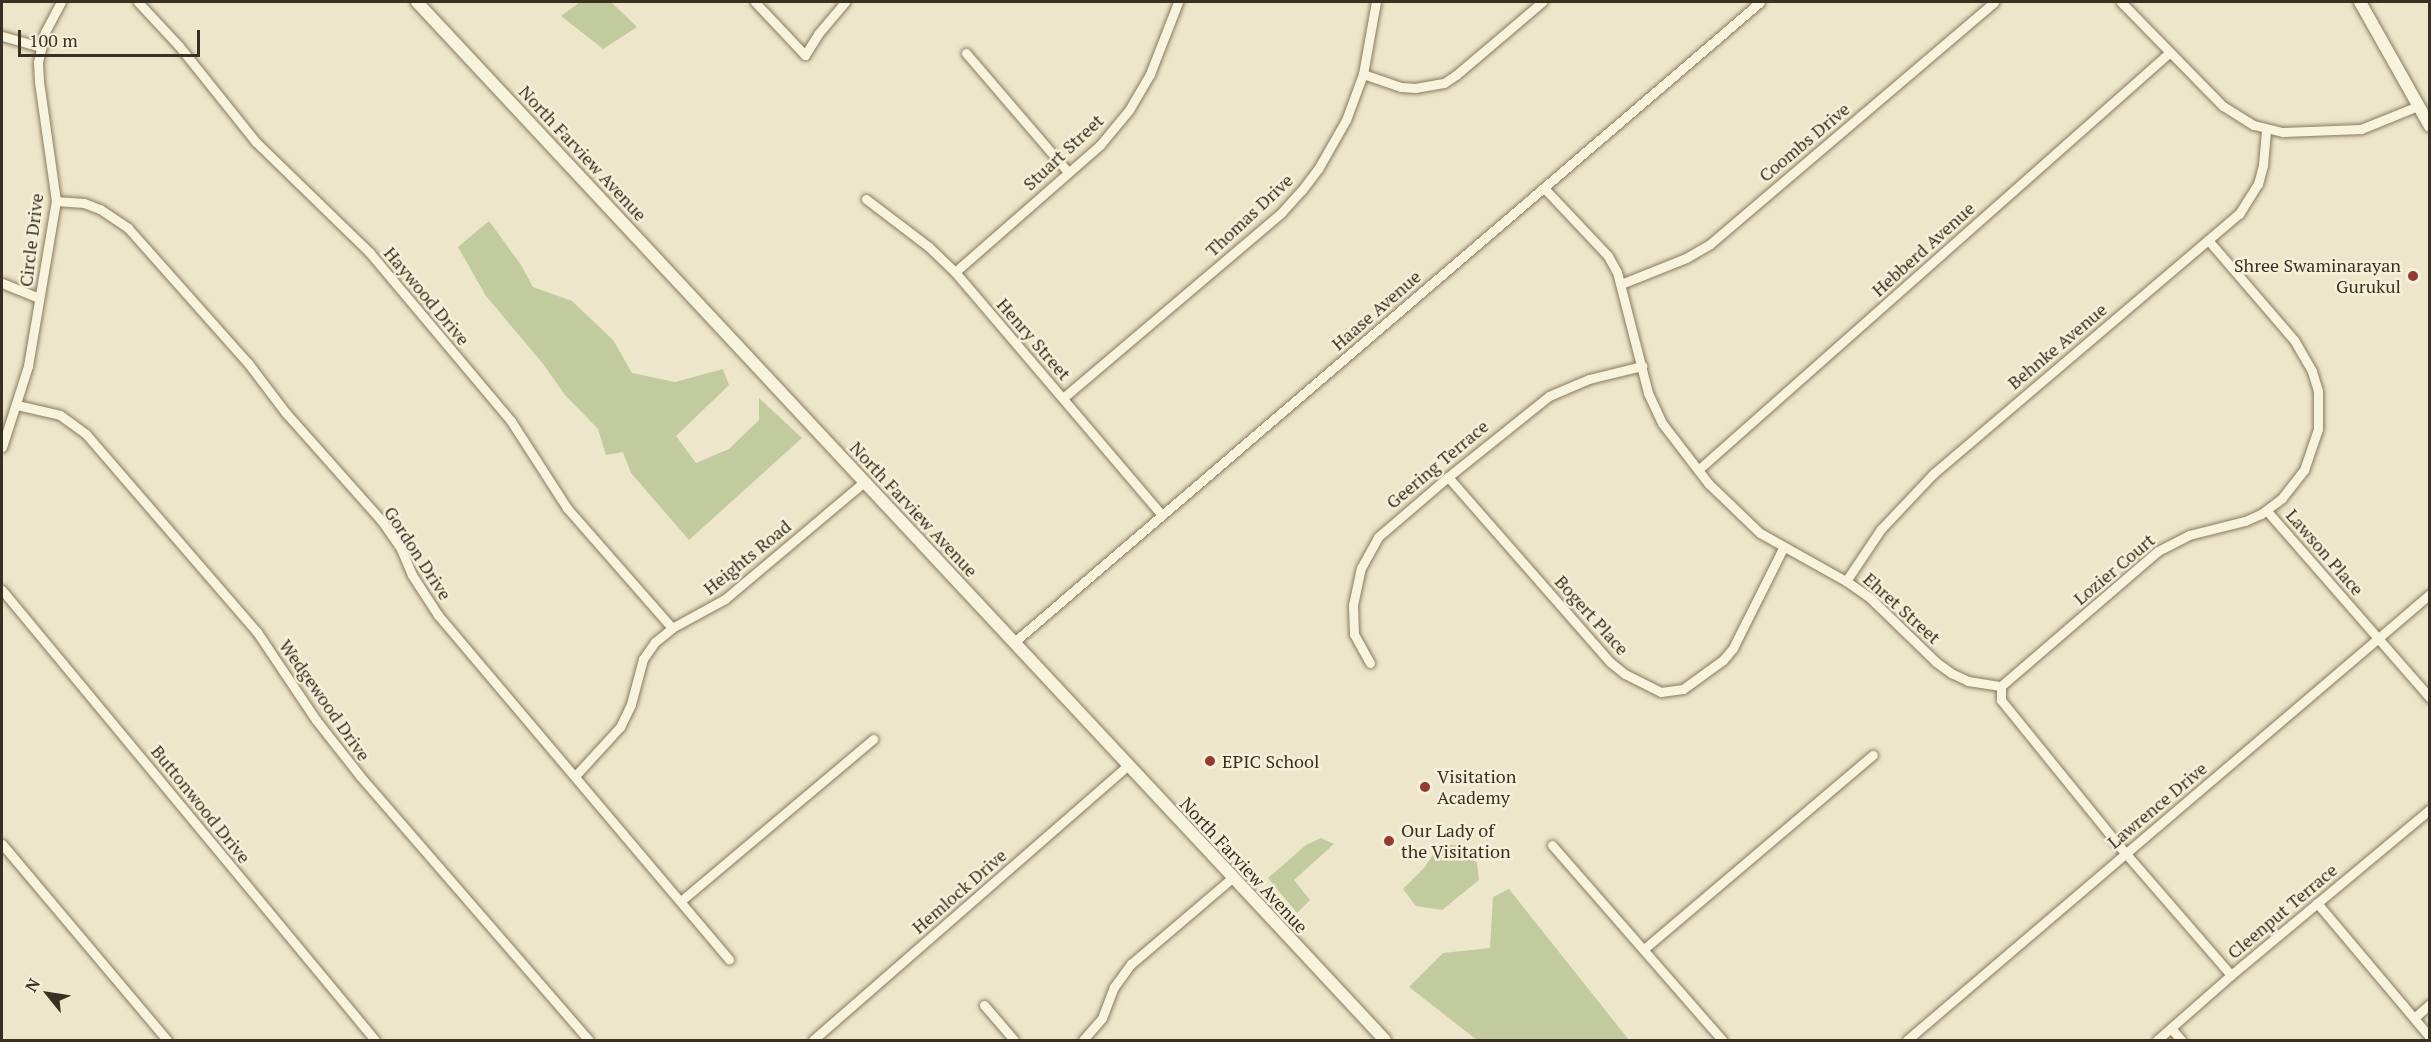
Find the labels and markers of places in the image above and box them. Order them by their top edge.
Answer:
place label: Shree Swaminarayan Gurukul [2234,255,2401,298]
marker: Shree Swaminarayan Gurukul [2406,269,2420,283]
place label: EPIC School [1222,750,1319,772]
marker: EPIC School [1203,754,1217,768]
place label: Visitation Academy [1437,766,1516,808]
marker: Visitation Academy [1418,780,1432,794]
place label: Our Lady of the Visitation [1401,820,1511,862]
marker: Our Lady of the Visitation [1382,834,1396,848]

